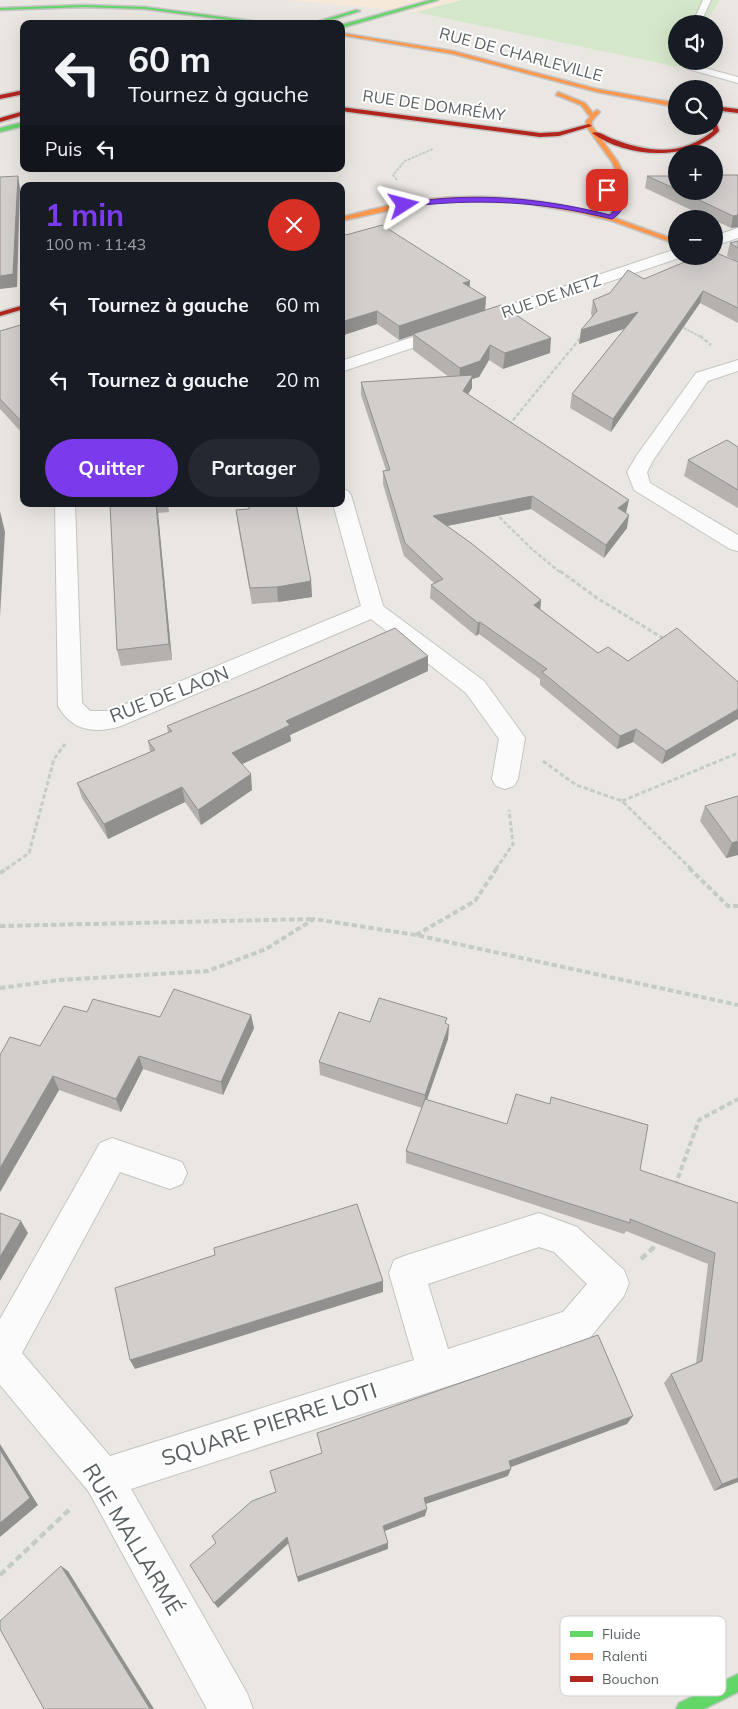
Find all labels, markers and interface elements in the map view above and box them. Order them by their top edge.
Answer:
map controls [668,15,723,265]
button: sound [668,15,723,70]
street label: RUE DE CHARLEVILLE [437,23,605,85]
text: 60 m [128,37,211,81]
icon: left [45,40,110,105]
text: Tournez à gauche [128,80,309,108]
button: search [668,80,723,135]
street label: RUE DE DOMRÉMY [361,85,507,125]
icon: left [92,135,120,163]
text: Puis [45,137,82,161]
button: + [668,145,723,200]
pin [586,169,628,211]
icon: arrive [593,176,621,204]
position arrow [377,178,429,230]
text: 1 min [45,196,124,234]
button: close [268,199,320,251]
button: − [668,210,723,265]
text: 100 m · 11:43 [45,234,146,254]
street label: RUE DE METZ [499,270,603,322]
icon: left [45,291,73,319]
text: Tournez à gauche [88,293,249,317]
text: 60 m [276,293,320,317]
icon: left [45,366,73,394]
text: Tournez à gauche [88,368,249,392]
text: 20 m [276,368,320,392]
button: Quitter [45,439,178,497]
button: Partager [188,439,320,497]
street label: RUE DE LAON [106,660,232,728]
street label: SQUARE PIERRE LOTI [158,1376,380,1472]
street label: RUE MALLARMÉ [77,1458,189,1620]
legend [560,1616,726,1696]
text: Fluide [602,1625,641,1643]
text: Ralenti [602,1647,647,1665]
text: Bouchon [602,1670,659,1688]

